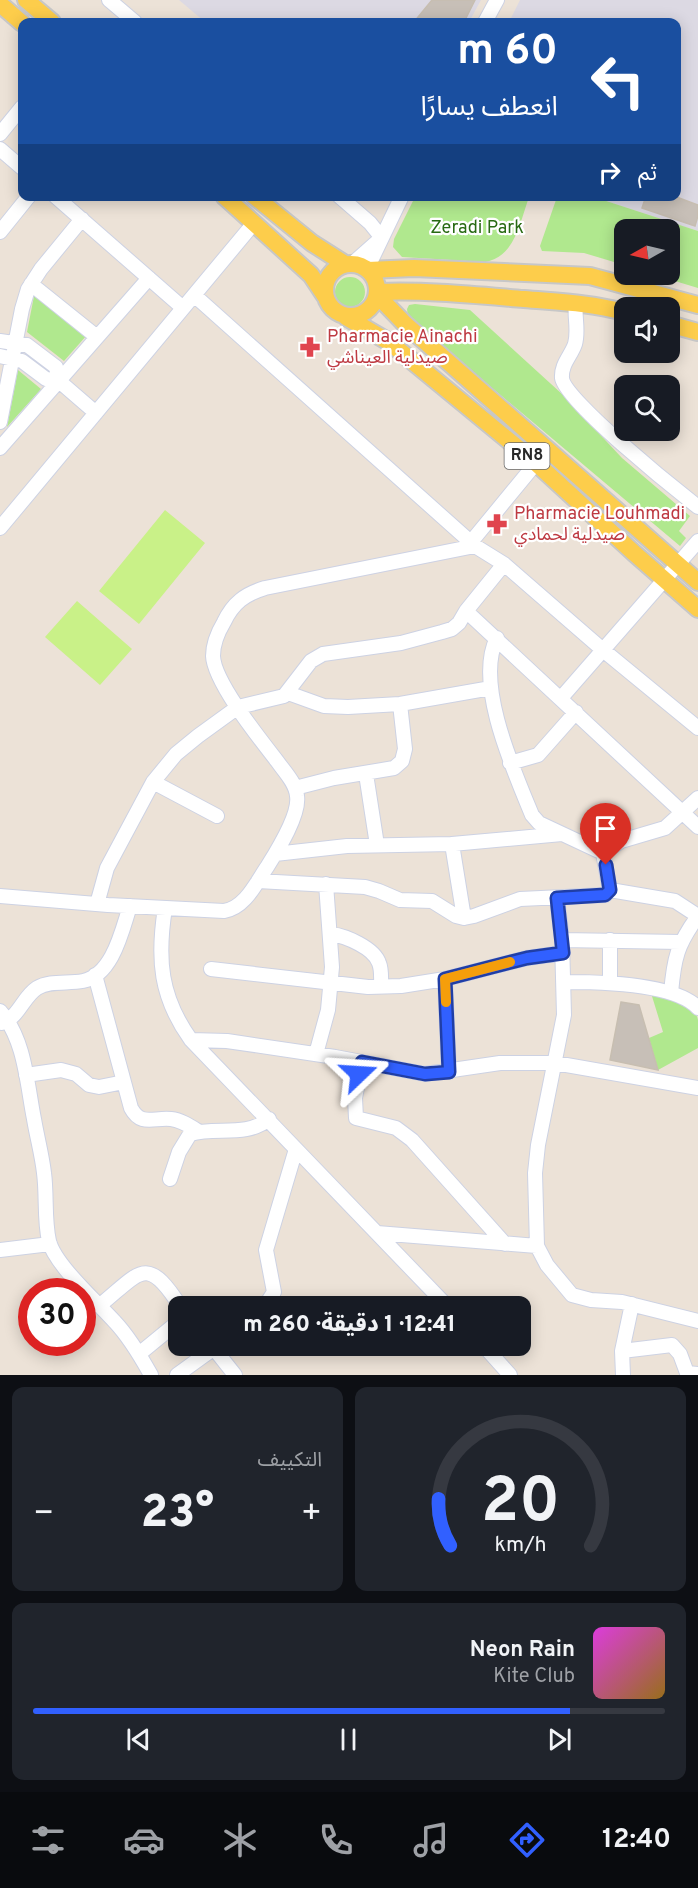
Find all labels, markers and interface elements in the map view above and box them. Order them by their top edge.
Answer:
text: 60 m [457,26,558,79]
icon: left [579,42,657,120]
text: انعطف يسارًا [421,91,558,125]
icon: right [593,156,626,189]
text: ثم [638,161,657,188]
park label: Zeradi Park [430,217,524,240]
north arrow [614,219,680,285]
map controls [614,219,680,441]
button: sound [614,297,680,363]
place label: Pharmacie Ainachi صيدلية العيناشي [327,326,477,370]
pharmacy icon: Pharmacie Ainachi صيدلية العيناشي [298,335,322,359]
button: search [614,375,680,441]
road number: RN8 [504,443,550,469]
place label: Pharmacie Louhmadi صيدلية لحمادي [514,503,685,547]
pharmacy icon: Pharmacie Louhmadi صيدلية لحمادي [485,512,509,536]
pin [580,803,631,865]
icon: arrive [589,812,622,845]
position arrow [327,1042,391,1106]
speed limit sign: 30 [18,1278,96,1356]
text: 12:41 · 1 دقيقة · 260 m [243,1312,456,1339]
text: التكييف [258,1448,322,1474]
text: 20 [481,1465,560,1544]
text: 23° [141,1486,214,1543]
text: − [33,1494,54,1536]
text: + [301,1494,322,1536]
text: km/h [494,1532,547,1559]
text: Neon Rain [470,1637,575,1664]
text: Kite Club [493,1664,575,1690]
icon: previous [122,1723,155,1756]
icon: pause [332,1723,365,1756]
icon: next [543,1723,576,1756]
icon: filters [27,1819,69,1861]
icon: car [123,1819,165,1861]
icon: climate [219,1819,261,1861]
icon: phone [315,1819,357,1861]
icon: music [410,1819,452,1861]
icon: directions [506,1819,548,1861]
text: 12:40 [602,1823,671,1857]

